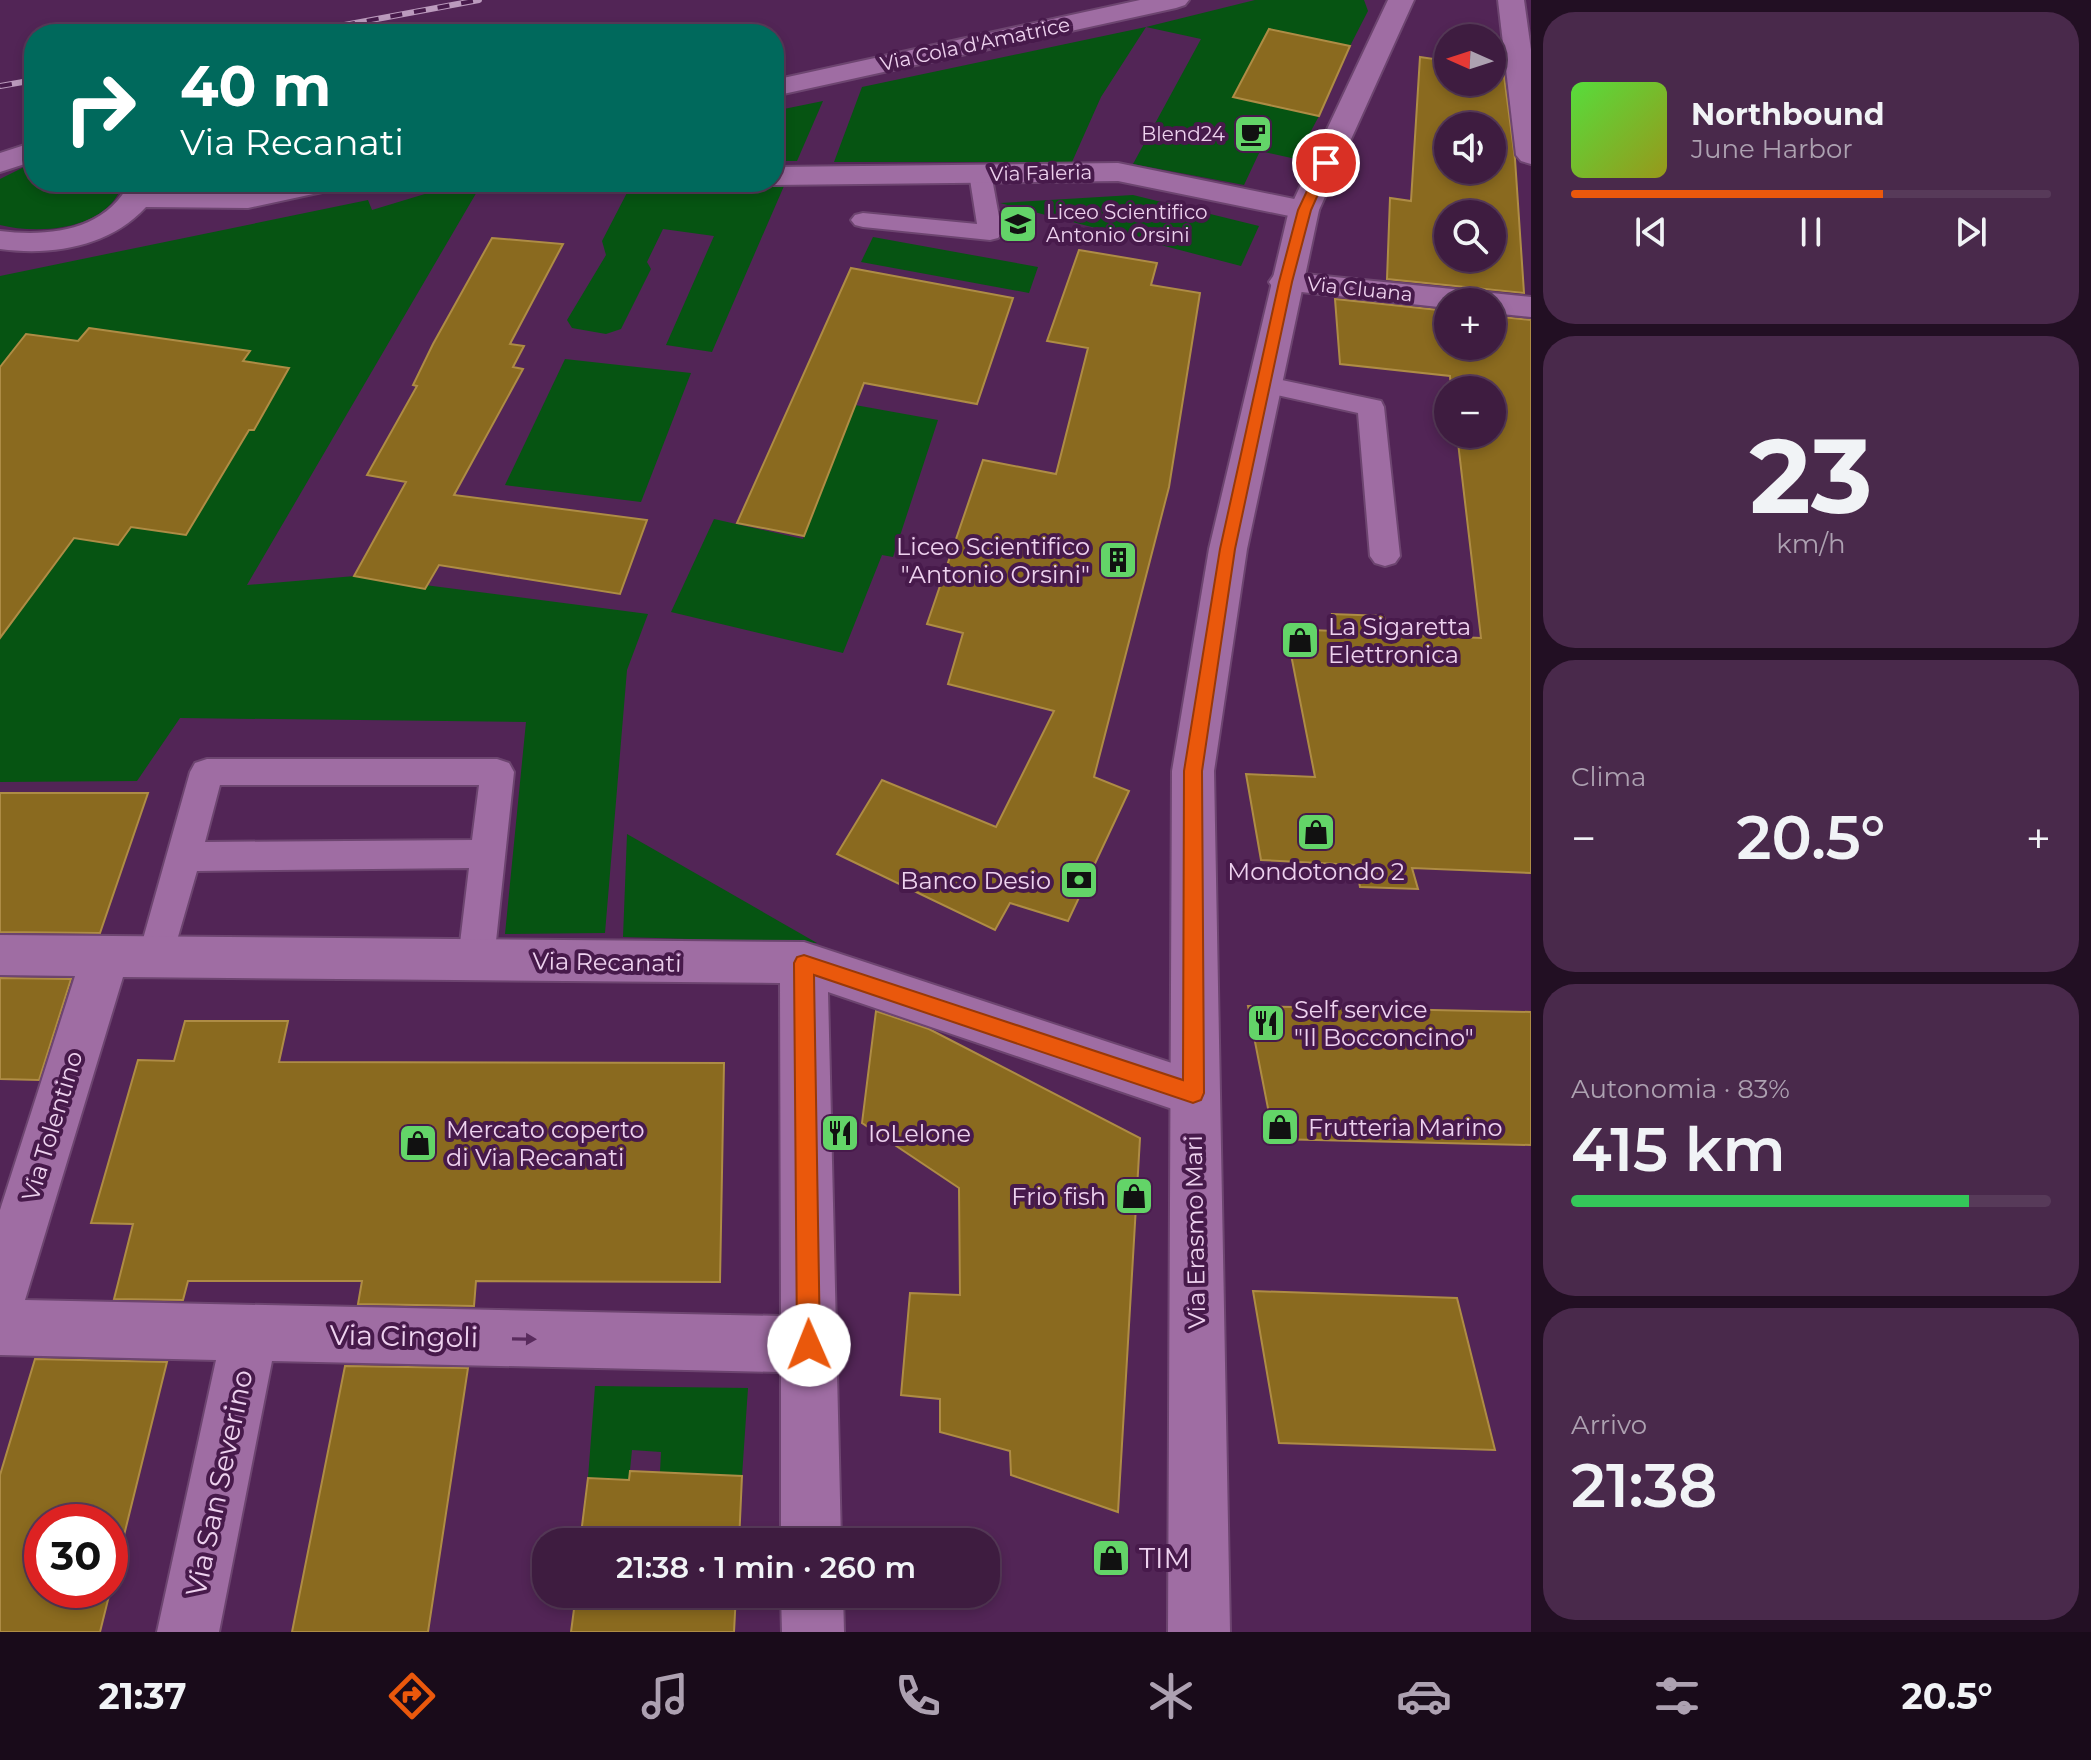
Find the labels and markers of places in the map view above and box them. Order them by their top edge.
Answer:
cafe icon: Blend24 [1232,113,1274,155]
place label: Blend24 [1141,122,1225,146]
pin [1292,129,1360,197]
place label: Liceo Scientifico Antonio Orsini [1046,200,1208,247]
school or university icon: Liceo Scientifico Antonio Orsini [997,203,1039,245]
place label: Liceo Scientifico "Antonio Orsini" [896,532,1090,589]
building icon: Liceo Scientifico "Antonio Orsini" [1097,539,1139,581]
place label: La Sigaretta Elettronica [1328,612,1471,669]
shop icon: La Sigaretta Elettronica [1279,619,1321,661]
shop icon: Mondotondo 2 [1295,811,1337,853]
place label: Mondotondo 2 [1227,857,1405,886]
bank icon: Banco Desio [1058,859,1100,901]
place label: Banco Desio [900,866,1051,895]
place label: Self service "Il Bocconcino" [1294,995,1474,1052]
restaurant icon: Self service "Il Bocconcino" [1245,1002,1287,1044]
shop icon: Frutteria Marino [1259,1106,1301,1148]
restaurant icon: IoLelone [819,1112,861,1154]
place label: Frutteria Marino [1308,1113,1503,1142]
place label: Mercato coperto di Via Recanati [446,1115,644,1172]
place label: IoLelone [868,1119,971,1148]
shop icon: Mercato coperto di Via Recanati [397,1122,439,1164]
shop icon: Frio fish [1113,1175,1155,1217]
place label: Frio fish [1011,1182,1106,1211]
shop icon: TIM [1090,1537,1132,1579]
place label: TIM [1139,1541,1190,1575]

